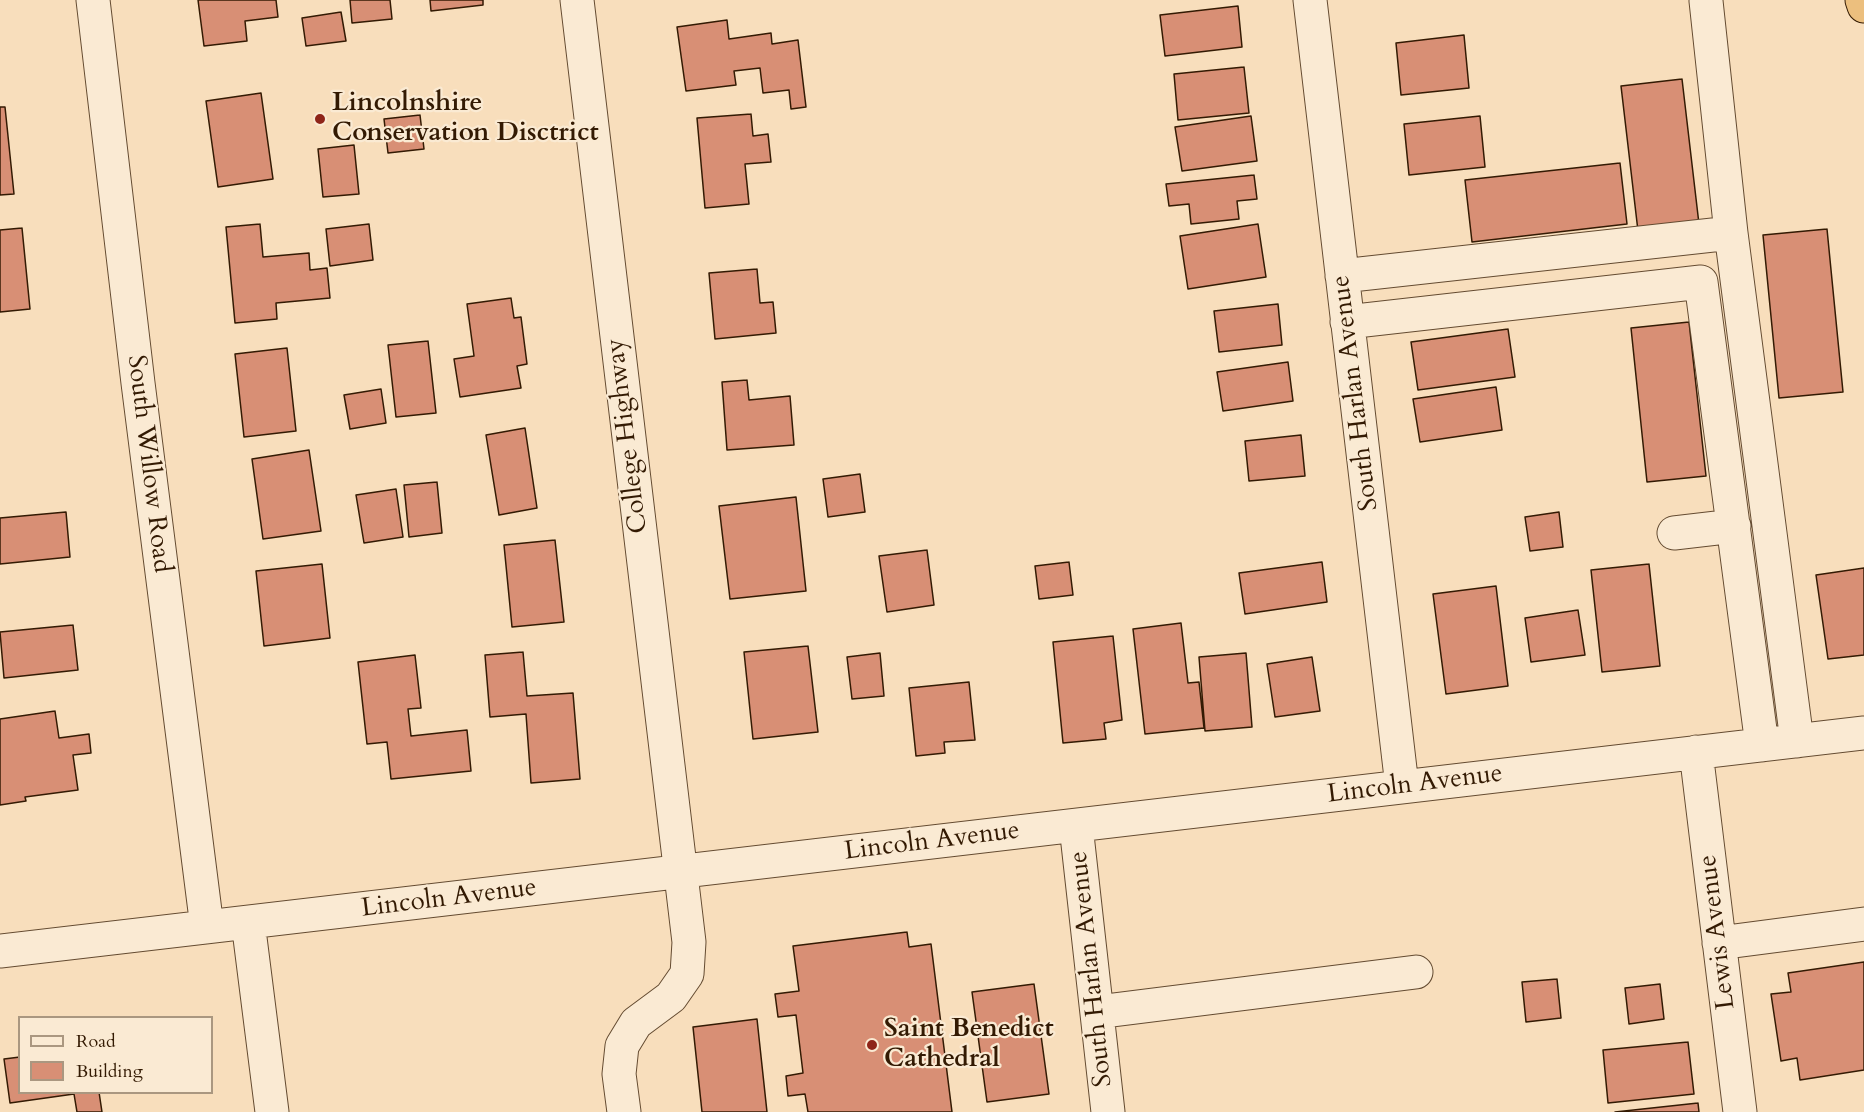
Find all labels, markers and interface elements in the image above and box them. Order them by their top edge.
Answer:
place label: Lincolnshire Conservation Disctrict [332,88,599,150]
marker: Lincolnshire Conservation Disctrict [313,112,327,126]
street label: South Harlan Avenue [1326,273,1386,513]
street label: College Highway [601,337,655,535]
street label: South Willow Road [119,353,177,575]
street label: Lincoln Avenue [1326,759,1504,811]
street label: Lincoln Avenue [843,816,1021,868]
street label: South Harlan Avenue [1064,849,1120,1089]
street label: Lewis Avenue [1693,853,1743,1011]
street label: Lincoln Avenue [360,873,538,925]
place label: Saint Benedict Cathedral [884,1014,1054,1076]
legend [18,1016,213,1094]
text: Road [76,1029,116,1054]
marker: Saint Benedict Cathedral [865,1038,879,1052]
text: Building [76,1059,143,1084]

